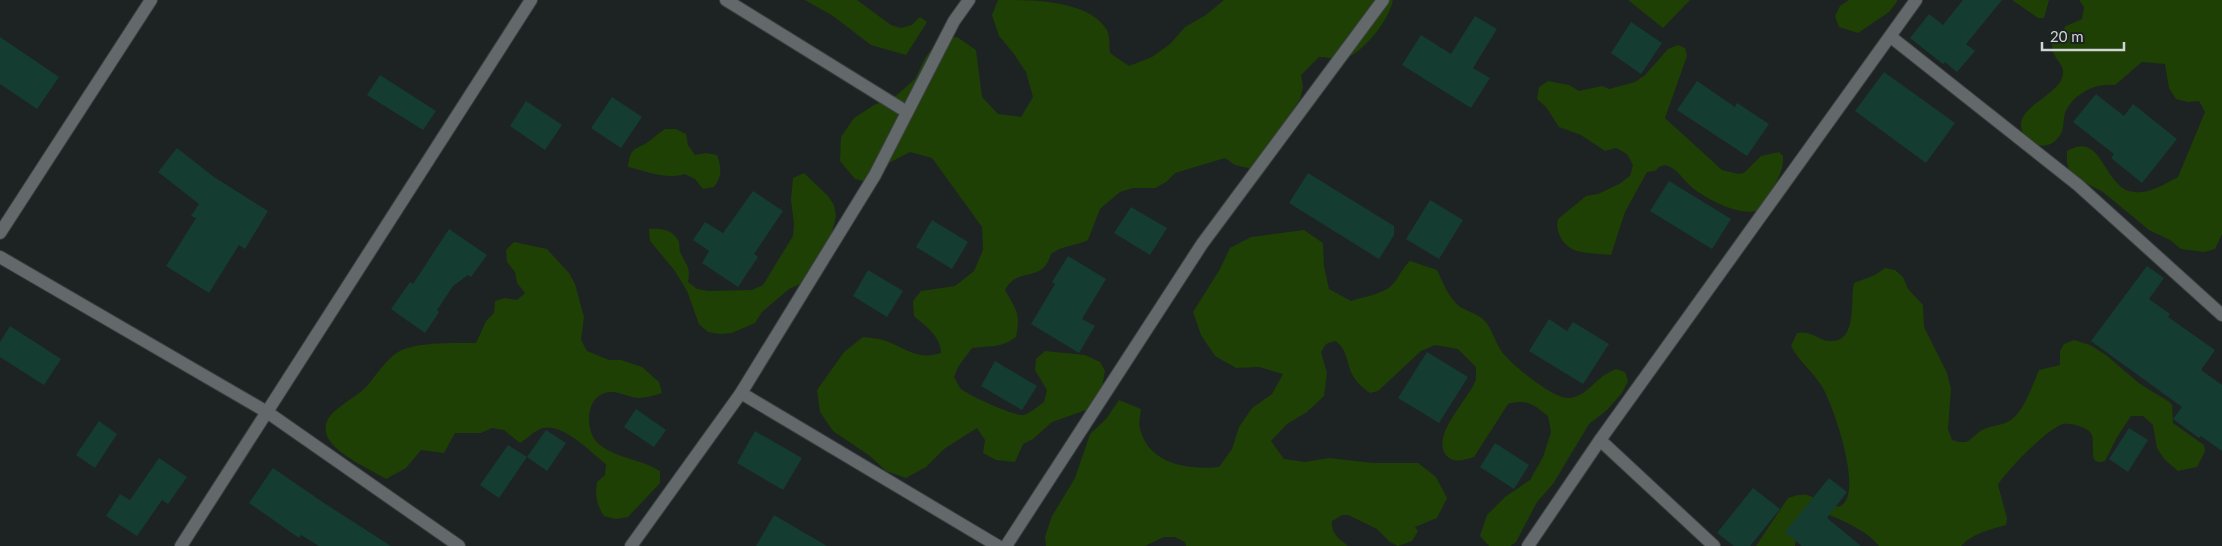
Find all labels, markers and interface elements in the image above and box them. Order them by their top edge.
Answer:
scale bar [2042,20,2124,52]
text: 20 m [2050,27,2084,45]

